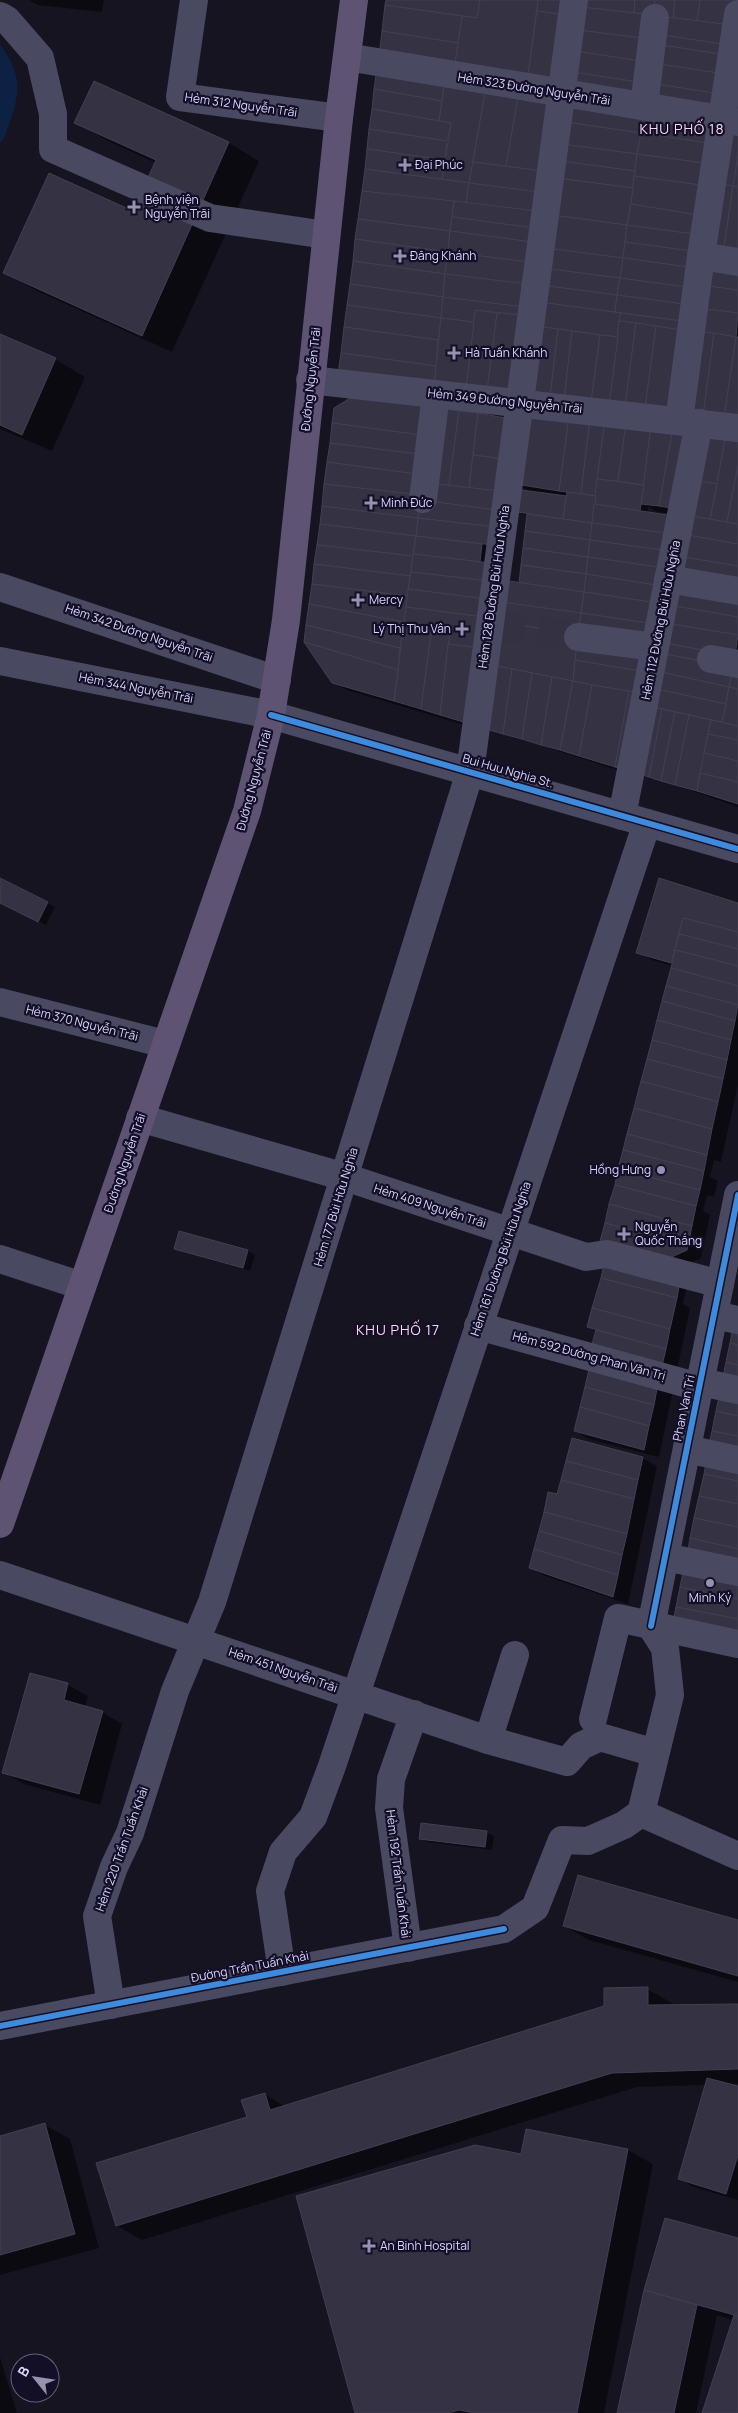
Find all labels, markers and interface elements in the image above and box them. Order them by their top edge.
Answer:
street label: Hẻm 323 Đường Nguyễn Trãi [457,68,612,109]
street label: Hẻm 312 Nguyễn Trãi [184,88,298,121]
district label: KHU PHỐ 18 [639,118,725,138]
place label: Đại Phúc [415,156,463,173]
marker: Đại Phúc [399,159,411,171]
place label: Bệnh viện Nguyễn Trãi [145,191,210,222]
marker: Bệnh viện Nguyễn Trãi [127,200,141,214]
place label: Đăng Khánh [410,247,476,264]
marker: Đăng Khánh [394,250,406,262]
street label: Đường Nguyễn Trãi [297,326,324,432]
place label: Hà Tuấn Khánh [465,344,547,361]
marker: Hà Tuấn Khánh [447,346,461,360]
street label: Hẻm 349 Đường Nguyễn Trãi [427,384,583,417]
place label: Minh Đức [381,494,433,511]
marker: Minh Đức [365,497,377,509]
street label: Hẻm 128 Đường Bùi Hữu Nghĩa [474,504,513,669]
street label: Hẻm 112 Đường Bùi Hữu Nghĩa [637,539,684,701]
place label: Mercy [369,591,404,608]
marker: Mercy [351,593,365,607]
street label: Hẻm 342 Đường Nguyễn Trãi [63,599,215,666]
place label: Lý Thị Thu Vân [373,620,451,637]
marker: Lý Thị Thu Vân [455,622,469,636]
street label: Hẻm 344 Nguyễn Trãi [77,668,195,707]
street label: Đường Nguyễn Trãi [232,727,275,832]
street label: Bui Huu Nghia St. [461,749,556,792]
street label: Hẻm 370 Nguyễn Trãi [24,1000,140,1045]
street label: Đường Nguyễn Trãi [100,1111,150,1215]
street label: Hẻm 177 Bùi Hữu Nghĩa [309,1145,362,1269]
place label: Hồng Hưng [589,1161,651,1178]
marker: Hồng Hưng [655,1164,667,1176]
street label: Hẻm 409 Nguyễn Trãi [372,1179,488,1232]
street label: Hẻm 161 Đường Bùi Hữu Nghĩa [466,1179,535,1338]
place label: Nguyễn Quốc Thắng [635,1218,702,1249]
marker: Nguyễn Quốc Thắng [617,1227,631,1241]
district label: KHU PHỐ 17 [356,1319,440,1339]
street label: Hẻm 592 Đường Phan Văn Trị [511,1327,667,1384]
street label: Phan Van Tri [668,1373,699,1443]
marker: Minh Ký [704,1577,716,1589]
place label: Minh Ký [689,1589,732,1606]
street label: Hẻm 451 Nguyễn Trãi [227,1643,340,1696]
street label: Hẻm 220 Trần Tuấn Khải [91,1784,152,1914]
street label: Hẻm 192 Trần Tuấn Khải [382,1809,415,1939]
street label: Đường Trần Tuấn Khải [190,1947,310,1986]
place label: An Binh Hospital [380,2237,470,2254]
marker: An Binh Hospital [362,2239,376,2253]
north arrow [10,2353,60,2403]
text: B [13,2363,34,2380]

